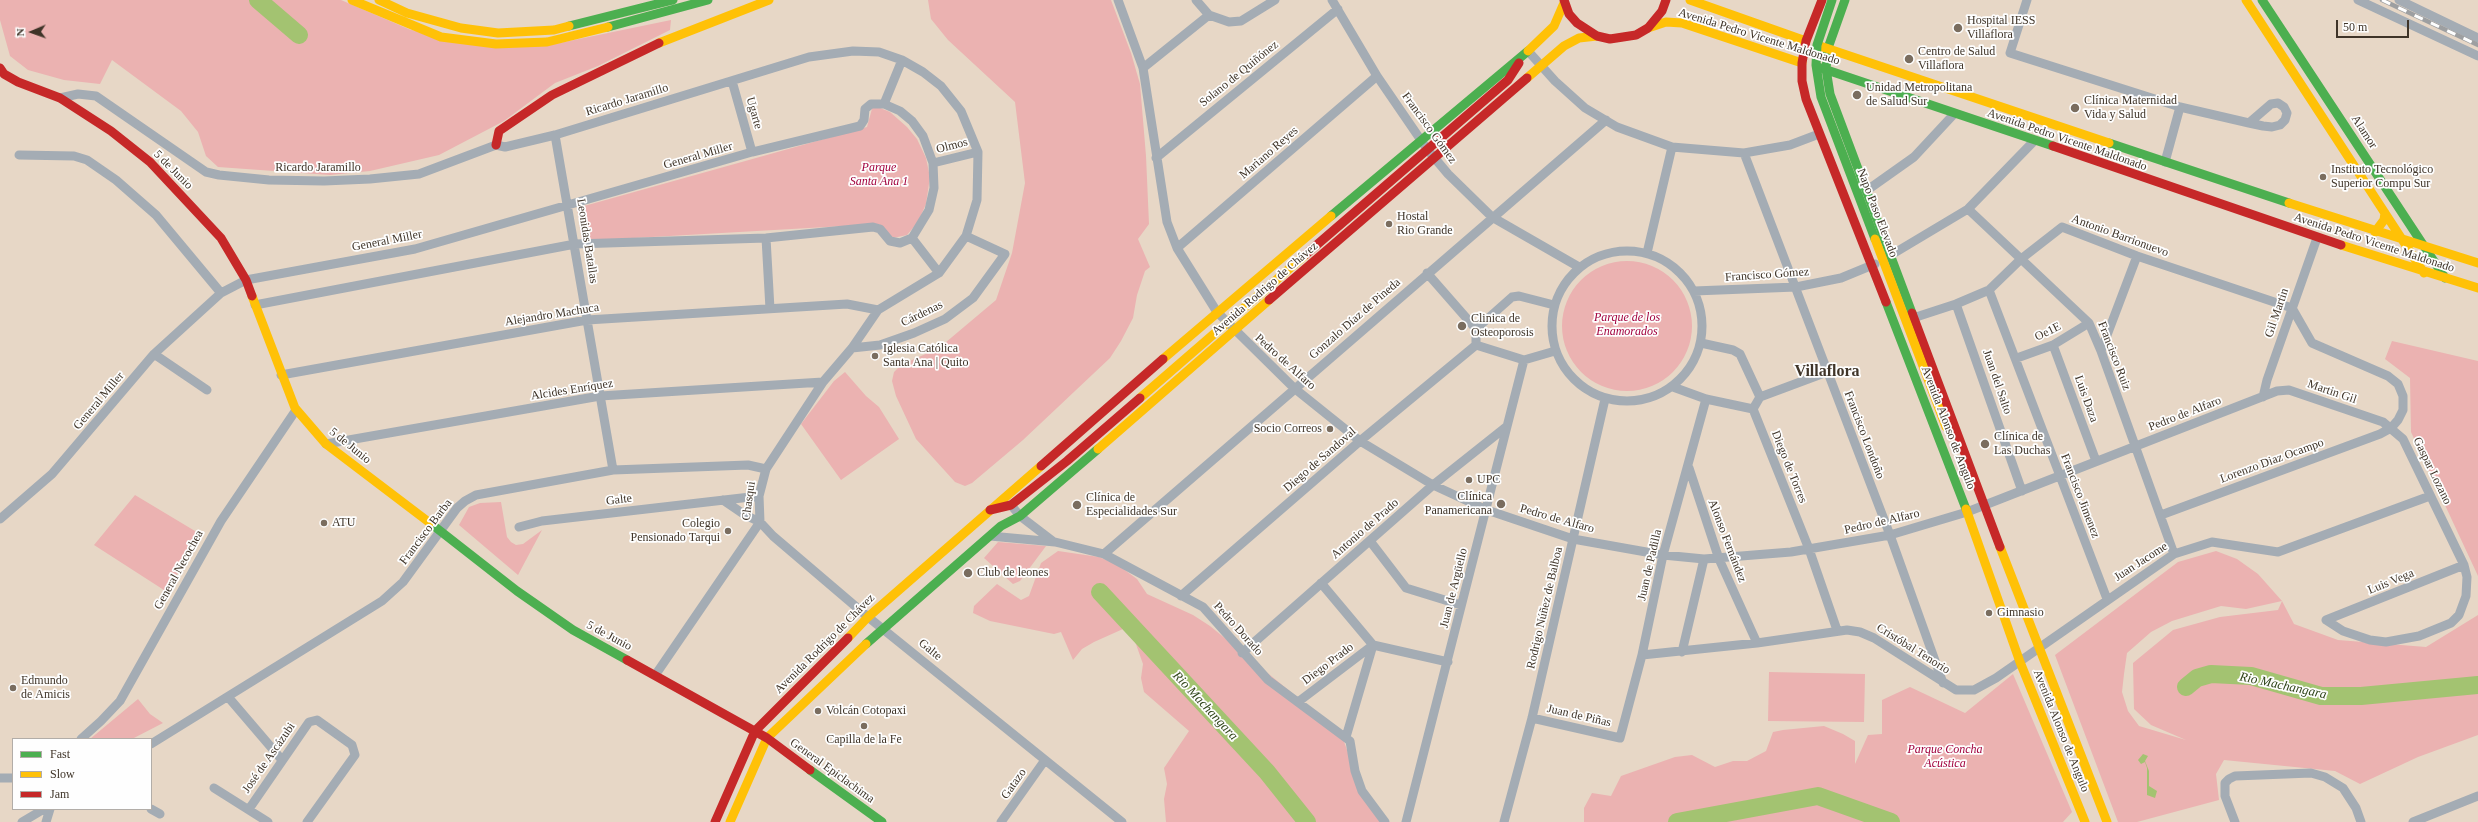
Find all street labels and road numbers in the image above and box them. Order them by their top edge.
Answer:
street label: Avenida Pedro Vicente Maldonado [1677,6,1841,68]
street label: Solano de Quiñónez [1197,38,1281,110]
street label: Ricardo Jaramillo [584,81,670,119]
street label: Francisco Gómez [1398,90,1460,166]
street label: Ugarte [743,95,765,131]
street label: Avenida Pedro Vicente Maldonado [1985,106,2149,174]
street label: Alamor [2348,113,2380,151]
street label: Mariano Reyes [1237,124,1301,182]
street label: Olmos [935,135,969,157]
street label: General Miller [662,139,734,173]
street label: 5 de Junio [150,147,196,193]
street label: Ricardo Jaramillo [275,161,361,175]
street label: Napo Paso Elevado [1853,167,1901,259]
street label: Leonidas Batallas [573,198,601,284]
street label: Avenida Pedro Vicente Maldonado [2292,210,2456,276]
street label: Antonio Barrionuevo [2069,212,2171,260]
street label: General Miller [351,227,423,255]
street label: Avenida Rodrigo de Chávez [1209,239,1321,339]
street label: Francisco Gómez [1724,265,1810,285]
street label: Gonzalo Díaz de Pineda [1306,275,1404,363]
street label: Gil Martin [2262,287,2292,339]
street label: Cárdenas [899,298,945,330]
street label: Alejandro Machuca [504,300,600,330]
street label: Oe1E [2033,320,2063,344]
street label: Francisco Ruiz [2094,320,2134,392]
street label: Pedro de Alfaro [1252,331,1318,393]
street label: Juan del Salto [1979,348,2015,416]
street label: Avenida Alonso de Angulo [1918,364,1978,492]
street label: General Miller [71,369,127,433]
street label: Luis Daza [2071,374,2101,424]
street label: Alcides Enríquez [530,376,614,404]
street label: Martin Gil [2306,377,2358,407]
street label: Francisco Londoño [1841,389,1887,481]
street label: Pedro de Alfaro [2147,394,2223,434]
street label: 5 de Junio [326,425,374,467]
street label: Diego de Sandoval [1281,425,1359,495]
street label: Diego de Torres [1768,429,1810,505]
street label: Gaspar Lozano [2410,435,2454,507]
street label: Lorenzo Diaz Ocampo [2218,436,2326,486]
street label: Francisco Jimenez [2057,452,2103,540]
street label: Chasqui [739,481,759,521]
street label: Galte [605,491,633,509]
street label: Francisco Barba [397,496,455,568]
street label: Antonio de Prado [1328,496,1402,562]
street label: Alonso Fernández [1705,498,1749,584]
street label: Pedro de Alfaro [1518,502,1596,536]
street label: Pedro de Alfaro [1843,506,1921,538]
street label: General Necochea [151,528,207,612]
street label: Juan de Padilla [1635,528,1665,602]
street label: Juan Jacome [2112,539,2170,585]
street label: Rodrigo Núñez de Balboa [1524,545,1566,671]
street label: Juan de Argüello [1437,547,1471,629]
street label: Luis Vega [2366,566,2416,598]
street label: Avenida Rodrigo de Chávez [772,591,878,697]
street label: Pedro Dorado [1210,599,1266,659]
street label: 5 de Junio [584,618,634,654]
street label: Cristóbal Tenorio [1874,621,1952,677]
street label: Galte [915,636,945,664]
street label: Diego Prado [1300,640,1356,688]
street label: Avenida Alonso de Angulo [2030,668,2092,794]
street label: Juan de Piñas [1546,702,1612,730]
street label: José de Ascázubi [239,720,299,796]
street label: General Epiclachima [787,736,877,806]
street label: Gatazo [998,766,1030,802]

